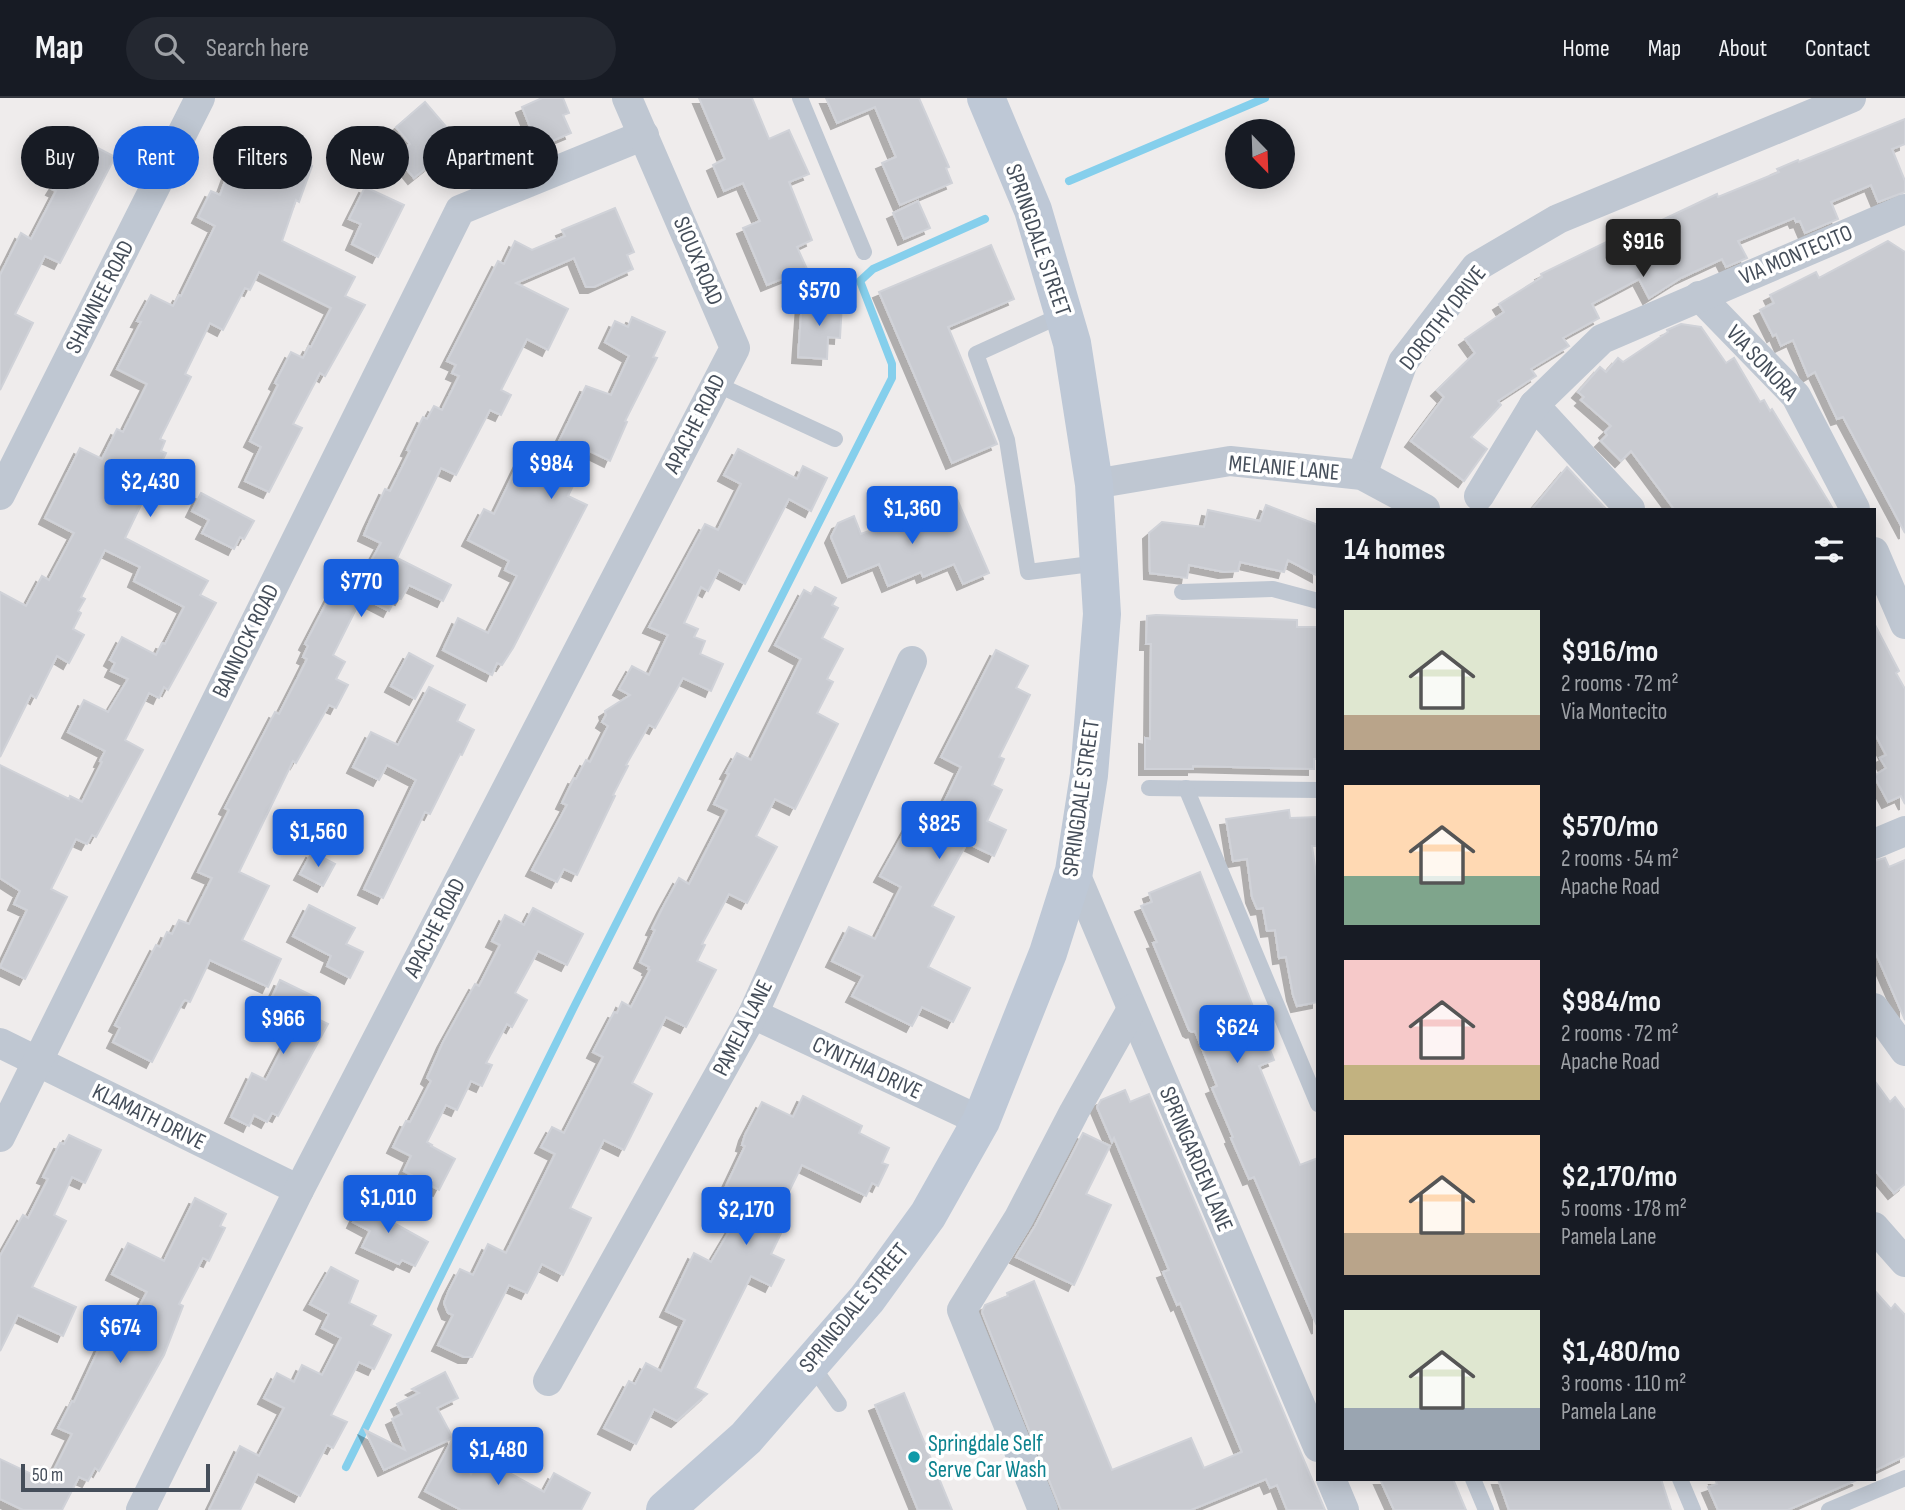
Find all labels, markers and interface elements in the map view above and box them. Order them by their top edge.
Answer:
search box [126,17,616,80]
text: Map [35,28,84,68]
icon: search [150,29,188,67]
text: Search here [206,33,309,64]
text: Home [1562,34,1610,63]
text: Map [1648,34,1681,63]
text: About [1719,34,1767,63]
text: Contact [1805,34,1870,63]
north arrow [1225,119,1295,189]
map controls [1225,119,1295,189]
chip: Buy [21,126,99,189]
chip: Rent [113,126,199,189]
chip: Filters [213,126,312,189]
chip: New [326,126,409,189]
chip: Apartment [423,126,558,189]
street label: SPRINGDALE STREET [999,160,1077,320]
street label: SIOUX ROAD [667,213,729,309]
street label: VIA MONTECITO [1735,219,1857,291]
pin: $916 [1602,220,1684,279]
text: $916 [1622,228,1664,256]
street label: SHAWNEE ROAD [60,236,140,358]
street label: DOROTHY DRIVE [1394,260,1492,376]
pin: $570 [778,268,860,328]
text: $570 [798,277,840,305]
street label: VIA SONORA [1720,319,1804,407]
street label: APACHE ROAD [658,370,732,479]
pin: $984 [510,442,592,501]
street label: MELANIE LANE [1227,449,1341,487]
text: $984 [529,450,573,478]
pin: $2,430 [93,460,207,519]
text: $2,430 [120,468,180,496]
pin: $1,360 [855,486,969,546]
text: $1,360 [883,495,941,523]
icon: filters [1810,531,1848,569]
text: 14 homes [1344,532,1445,568]
pin: $770 [320,560,402,619]
text: $770 [340,568,382,596]
street label: BANNOCK ROAD [206,580,286,702]
text: $916/mo [1561,634,1658,670]
icon: home [1400,638,1484,722]
text: 2 rooms · 72 m² [1561,670,1679,698]
text: Via Montecito [1561,698,1667,726]
street label: SPRINGDALE STREET [1056,718,1106,878]
pin: $825 [898,802,980,861]
text: $570/mo [1561,809,1659,845]
pin: $1,560 [261,810,375,869]
text: $825 [918,810,960,838]
icon: home [1400,813,1484,897]
text: $1,560 [289,818,347,846]
text: 2 rooms · 54 m² [1561,845,1679,873]
text: Apache Road [1561,873,1660,901]
street label: APACHE ROAD [398,874,472,983]
street label: PAMELA LANE [707,975,779,1081]
text: $984/mo [1561,984,1661,1020]
icon: home [1400,988,1484,1072]
pin: $966 [242,996,324,1056]
text: $966 [261,1005,305,1033]
pin: $624 [1196,1006,1278,1065]
text: $624 [1215,1014,1259,1042]
text: 2 rooms · 72 m² [1561,1020,1679,1048]
street label: CYNTHIA DRIVE [808,1030,926,1106]
text: Apache Road [1561,1048,1660,1076]
street label: KLAMATH DRIVE [88,1078,210,1156]
street label: SPRINGARDEN LANE [1153,1082,1239,1236]
text: $2,170/mo [1561,1159,1677,1195]
icon: home [1400,1163,1484,1247]
pin: $1,010 [331,1176,445,1235]
text: $1,010 [359,1184,417,1212]
pin: $2,170 [689,1188,803,1247]
text: 5 rooms · 178 m² [1561,1195,1687,1223]
text: $2,170 [717,1196,775,1224]
text: Pamela Lane [1561,1223,1657,1251]
street label: SPRINGDALE STREET [793,1238,915,1378]
pin: $674 [79,1306,161,1365]
text: $674 [99,1314,141,1342]
text: $1,480/mo [1561,1334,1680,1370]
icon: home [1400,1338,1484,1422]
text: 3 rooms · 110 m² [1561,1370,1686,1398]
text: Pamela Lane [1561,1398,1657,1426]
pin: $1,480 [441,1428,555,1487]
place label: Springdale Self Serve Car Wash [928,1430,1047,1484]
text: $1,480 [468,1436,528,1464]
marker: Springdale Self Serve Car Wash [906,1449,922,1465]
scale bar [21,1461,210,1493]
text: 50 m [32,1464,63,1487]

